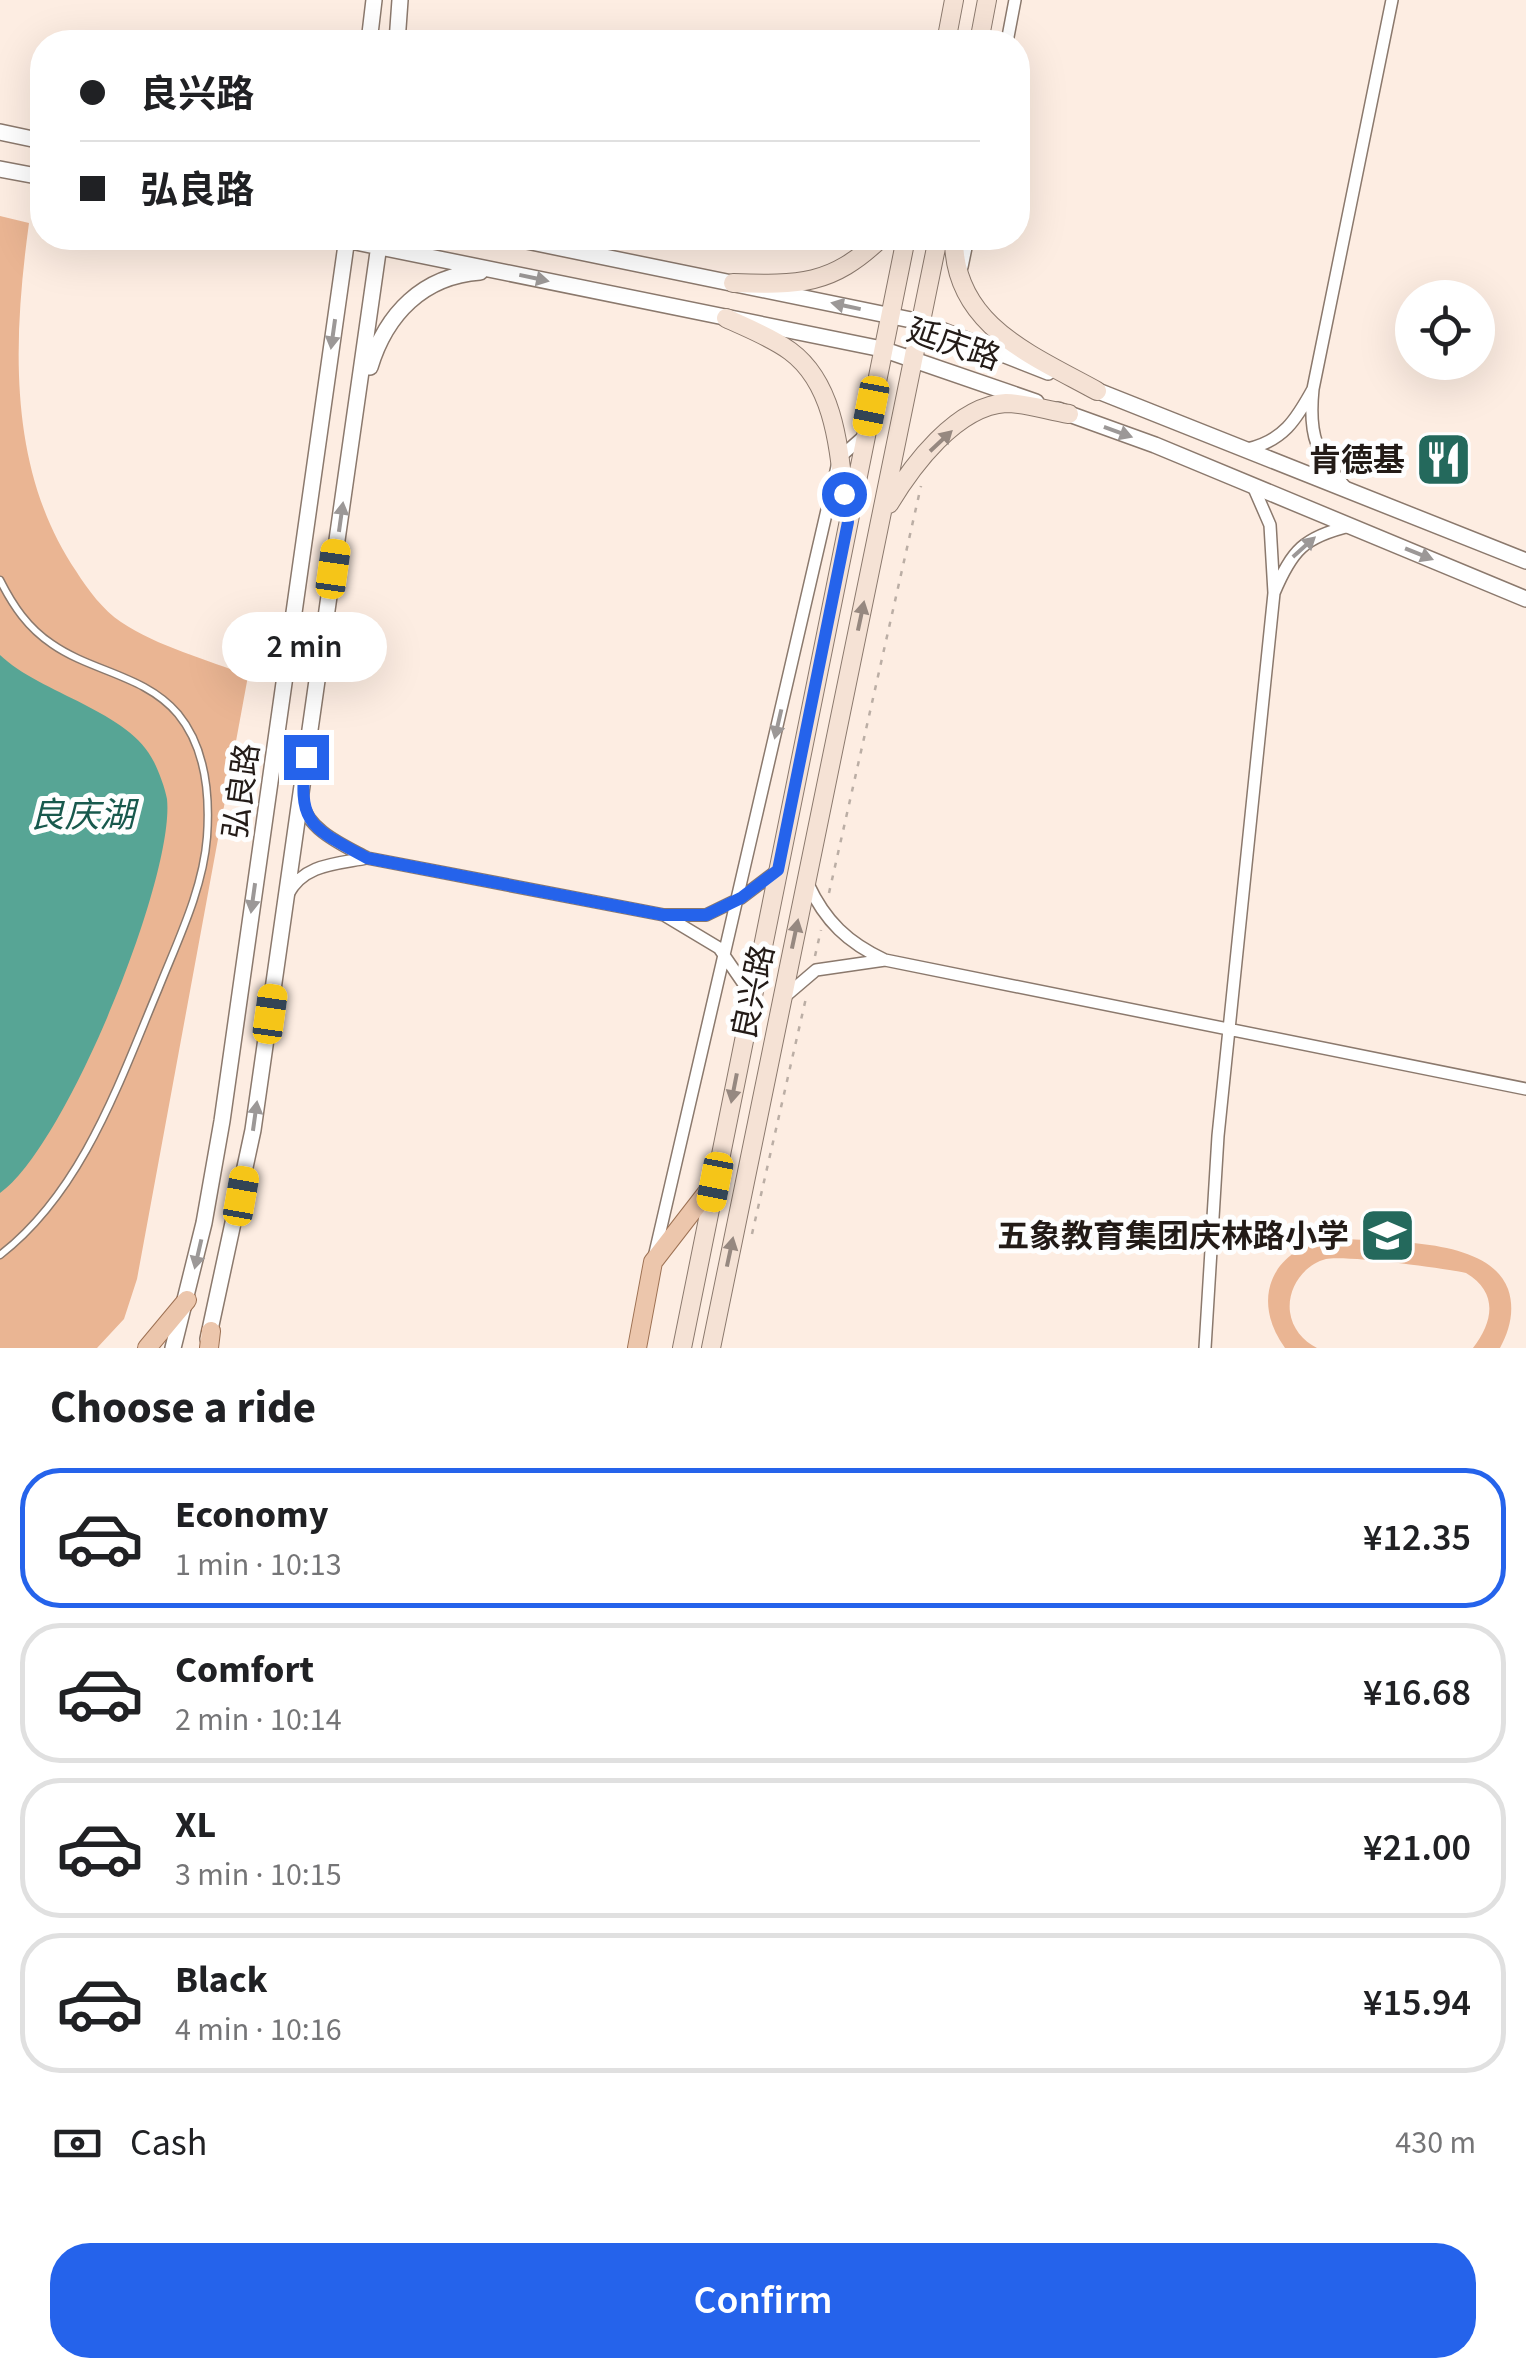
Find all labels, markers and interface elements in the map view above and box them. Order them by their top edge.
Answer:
text: 良兴路 [140,68,254,122]
text: 弘良路 [140,164,254,218]
one-way arrow [519,271,550,287]
map controls [1395,280,1495,380]
button: locate [1395,280,1495,380]
one-way arrow [830,298,861,314]
street label: 延庆路 [901,308,1007,382]
one-way arrow [325,319,341,350]
car [851,374,891,438]
one-way arrow [1103,425,1133,440]
one-way arrow [928,430,952,453]
restaurant icon: 肯德基 [1414,430,1474,490]
place label: 肯德基 [1309,438,1405,484]
route start [822,472,867,517]
one-way arrow [333,501,349,532]
one-way arrow [1291,536,1316,558]
car [314,537,352,601]
one-way arrow [1404,547,1434,563]
one-way arrow [853,600,869,631]
callout: 2 min [224,612,388,682]
text: 2 min [266,624,343,670]
one-way arrow [770,709,785,740]
route end [284,735,329,780]
street label: 弘良路 [213,740,271,842]
water label: 良庆湖 [29,791,139,841]
one-way arrow [245,883,261,915]
one-way arrow [788,918,804,949]
street label: 良兴路 [721,940,786,1044]
car [251,982,289,1046]
one-way arrow [725,1073,741,1104]
one-way arrow [248,1100,264,1131]
car [695,1150,735,1214]
car [221,1164,261,1228]
school or university icon: 五象教育集团庆林路小学 [1358,1206,1418,1266]
place label: 五象教育集团庆林路小学 [997,1214,1349,1260]
one-way arrow [723,1237,739,1268]
one-way arrow [189,1239,205,1270]
text: Choose a ride [50,1376,316,1440]
text: Economy [175,1488,328,1542]
icon: car [55,1493,145,1583]
text: ¥12.35 [1363,1511,1471,1565]
text: 1 min · 10:13 [175,1542,342,1588]
text: Comfort [175,1643,314,1697]
icon: car [55,1648,145,1738]
text: ¥16.68 [1363,1666,1471,1720]
text: 2 min · 10:14 [175,1697,342,1743]
text: XL [175,1798,216,1852]
icon: car [55,1803,145,1893]
text: ¥21.00 [1363,1821,1471,1875]
text: 3 min · 10:15 [175,1852,342,1898]
text: Black [175,1953,268,2007]
icon: car [55,1958,145,2048]
text: ¥15.94 [1363,1976,1471,2030]
text: 4 min · 10:16 [175,2007,342,2053]
icon: cash [50,2116,105,2171]
text: Cash [130,2116,207,2170]
text: 430 m [1395,2120,1476,2166]
button: Confirm [50,2243,1476,2358]

